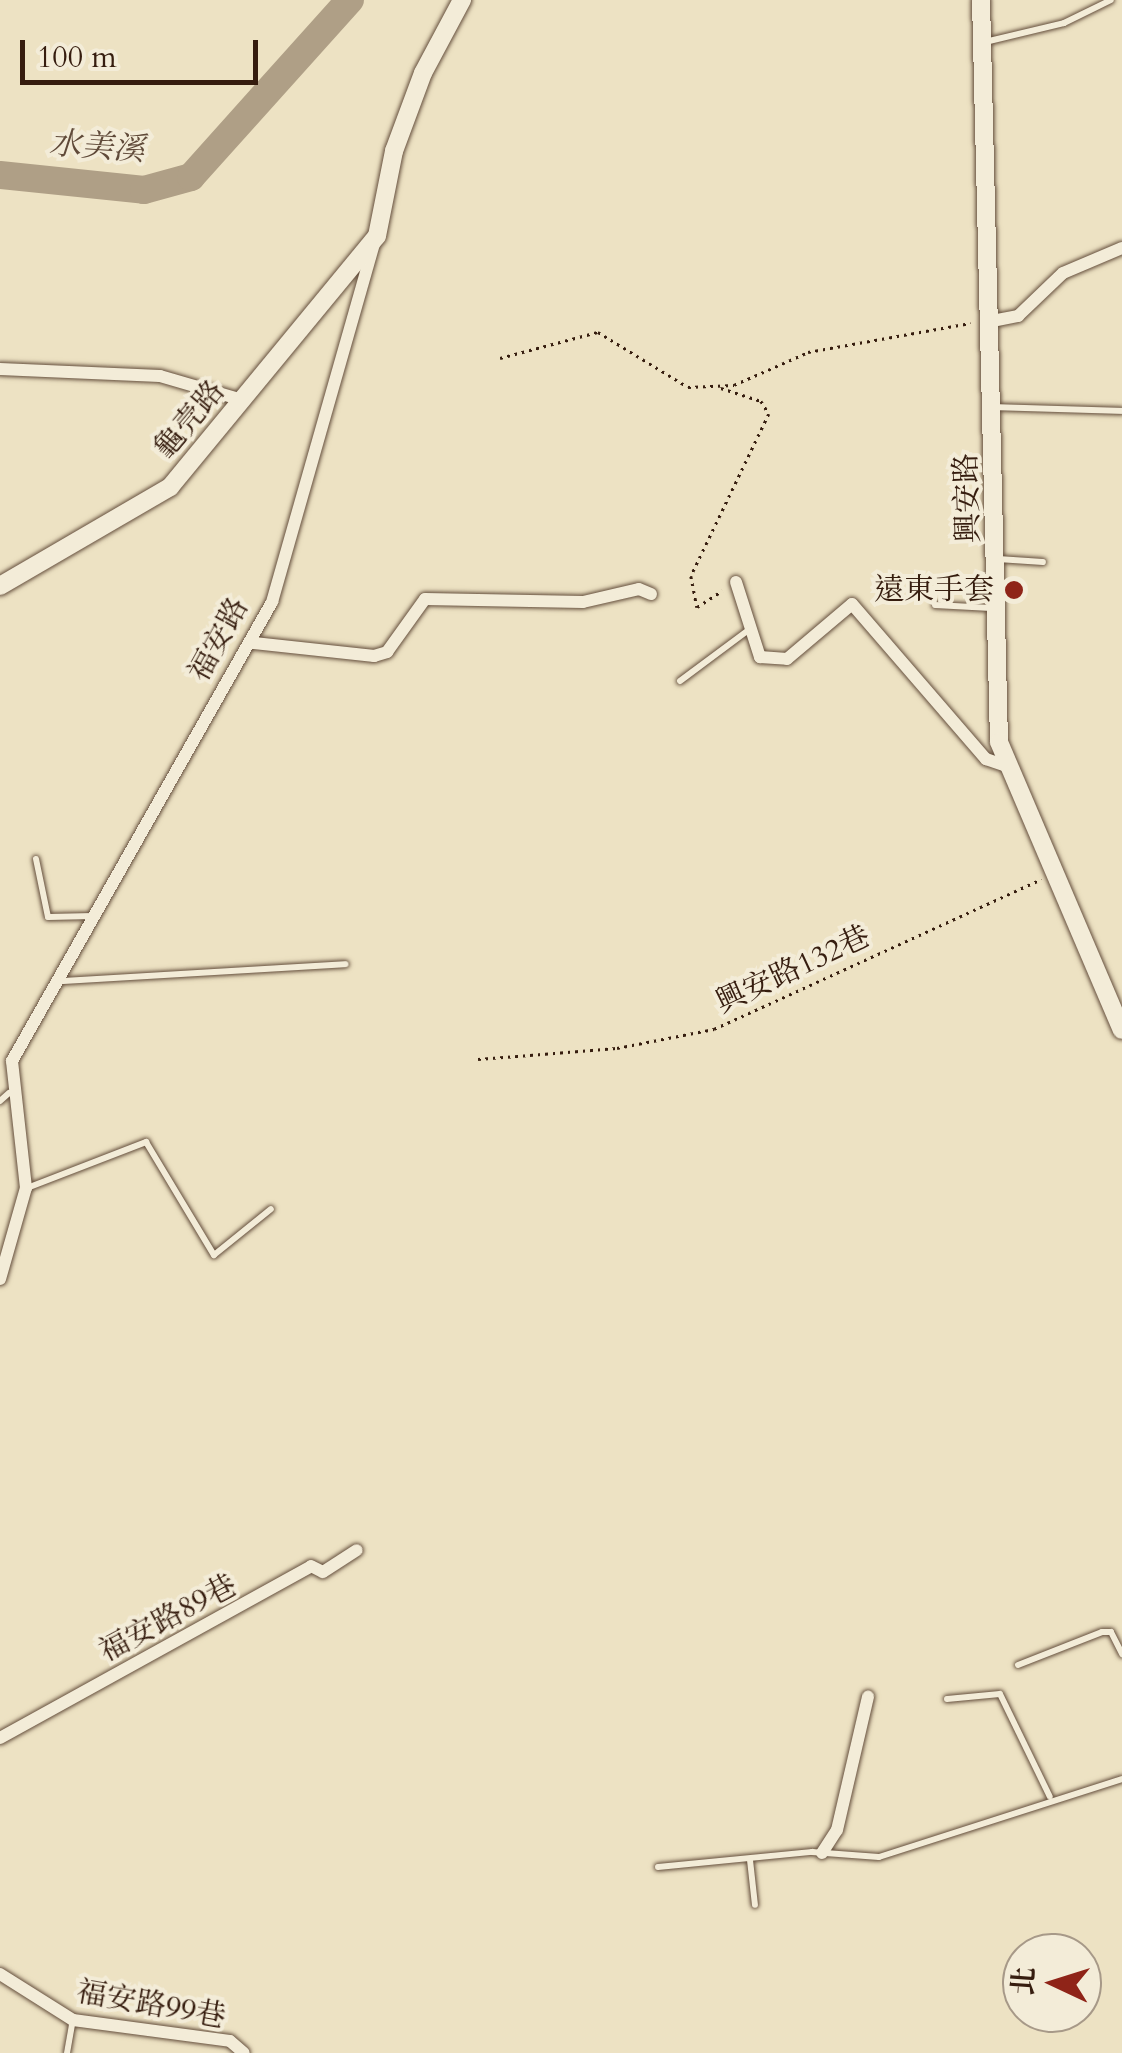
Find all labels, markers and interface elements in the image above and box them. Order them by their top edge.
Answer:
scale bar [25,20,262,82]
text: 100 m [37,37,117,78]
water label: 水美溪 [48,124,146,170]
street label: 龜壳路 [147,374,233,466]
street label: 興安路 [948,452,988,544]
place label: 遠東手套 [874,572,994,608]
marker: 遠東手套 [1003,579,1025,601]
street label: 福安路 [181,592,257,688]
street label: 興安路132巷 [710,919,876,1021]
street label: 福安路89巷 [93,1568,243,1670]
north arrow [1002,1933,1102,2033]
text: 北 [1004,1966,1044,1996]
street label: 福安路99巷 [74,1974,228,2036]

